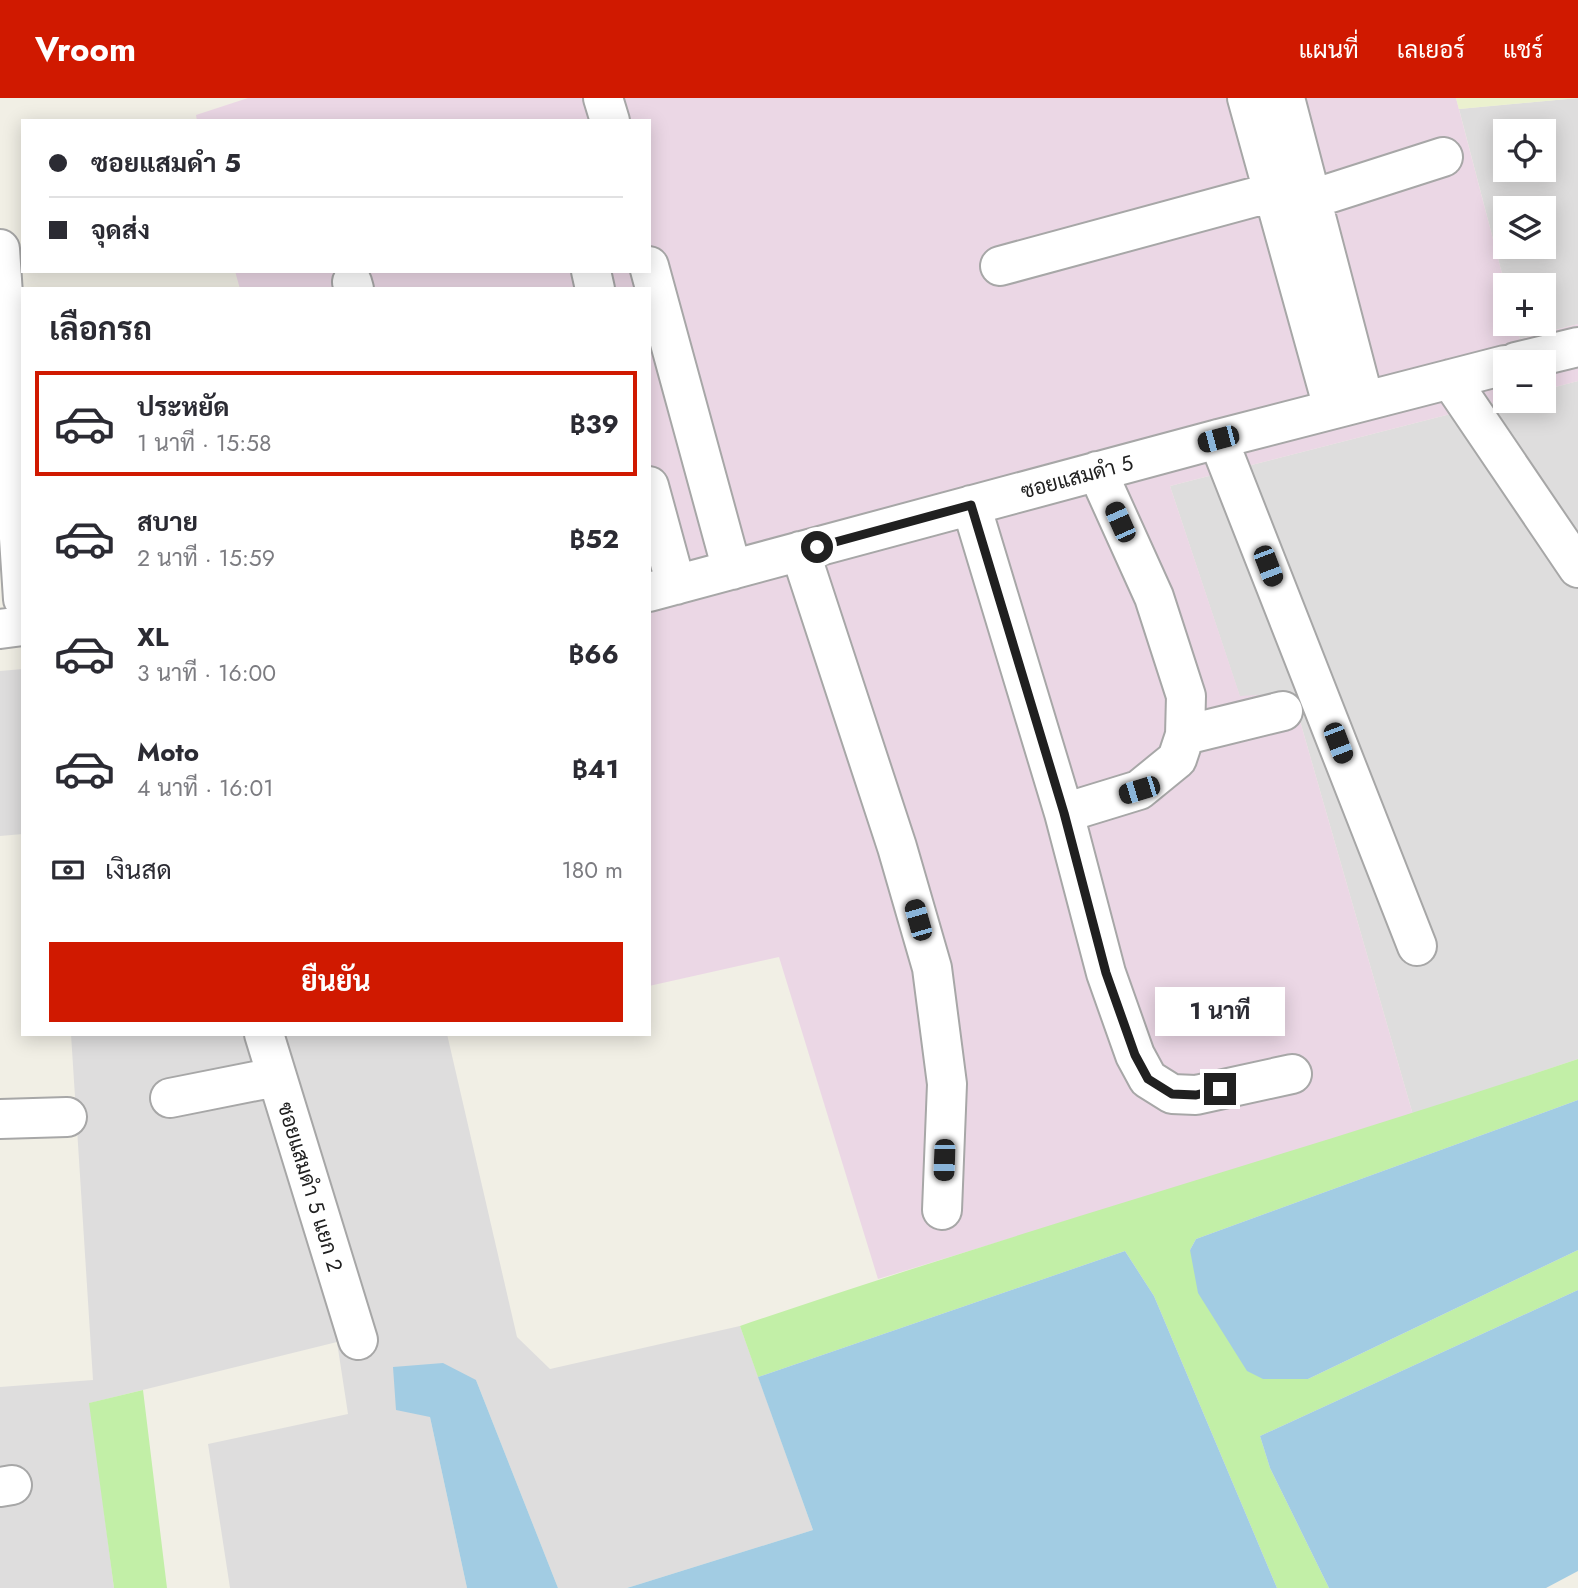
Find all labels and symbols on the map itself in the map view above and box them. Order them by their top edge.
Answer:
car [1195,423,1242,455]
street label: ซอยแสมดำ 5 [1017,448,1137,506]
car [1102,499,1139,545]
route start [801,531,833,563]
car [1251,543,1286,589]
car [1321,720,1356,766]
car [1116,774,1163,806]
car [903,897,934,943]
callout: 1 นาที [1155,988,1285,1037]
route end [1204,1073,1236,1105]
street label: ซอยแสมดำ 5 แยก 2 [270,1098,350,1276]
car [933,1139,956,1181]

